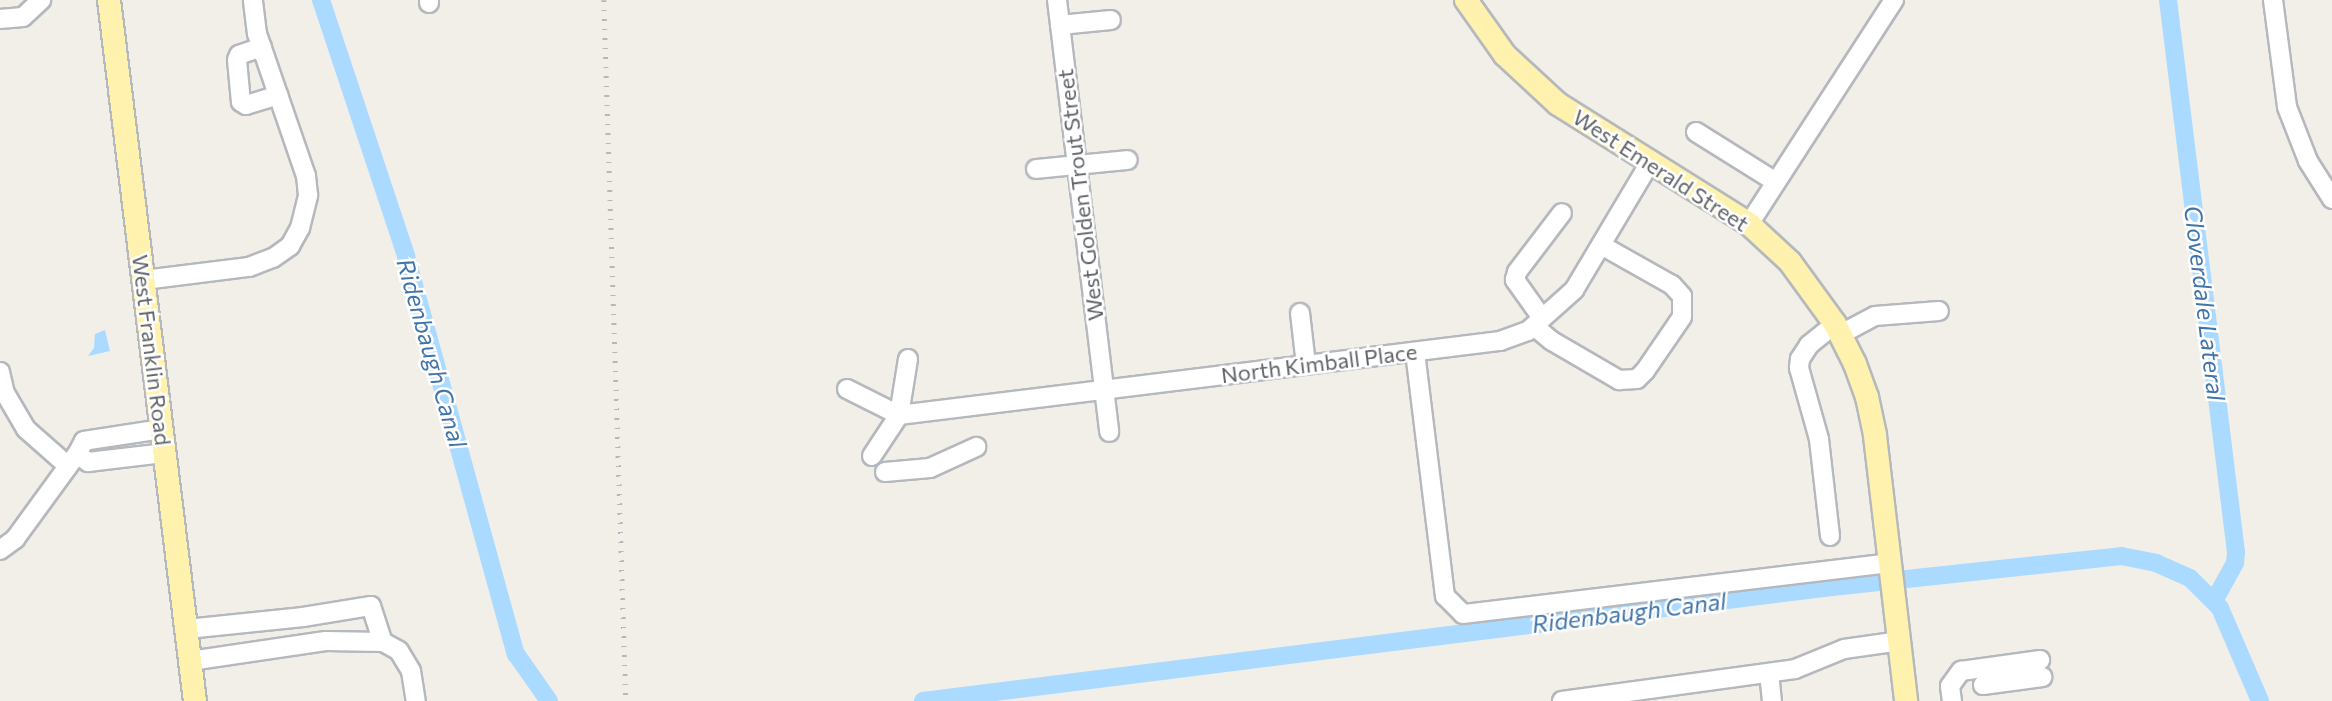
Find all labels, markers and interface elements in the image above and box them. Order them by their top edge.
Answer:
street label: West Golden Trout Street [1051,68,1109,322]
street label: West Emerald Street [1568,103,1754,237]
water label: Cloverdale Lateral [2179,204,2231,402]
street label: West Franklin Road [127,253,177,447]
water label: Ridenbaugh Canal [391,255,473,451]
street label: North Kimball Place [1219,338,1419,388]
water label: Ridenbaugh Canal [1530,586,1728,638]

